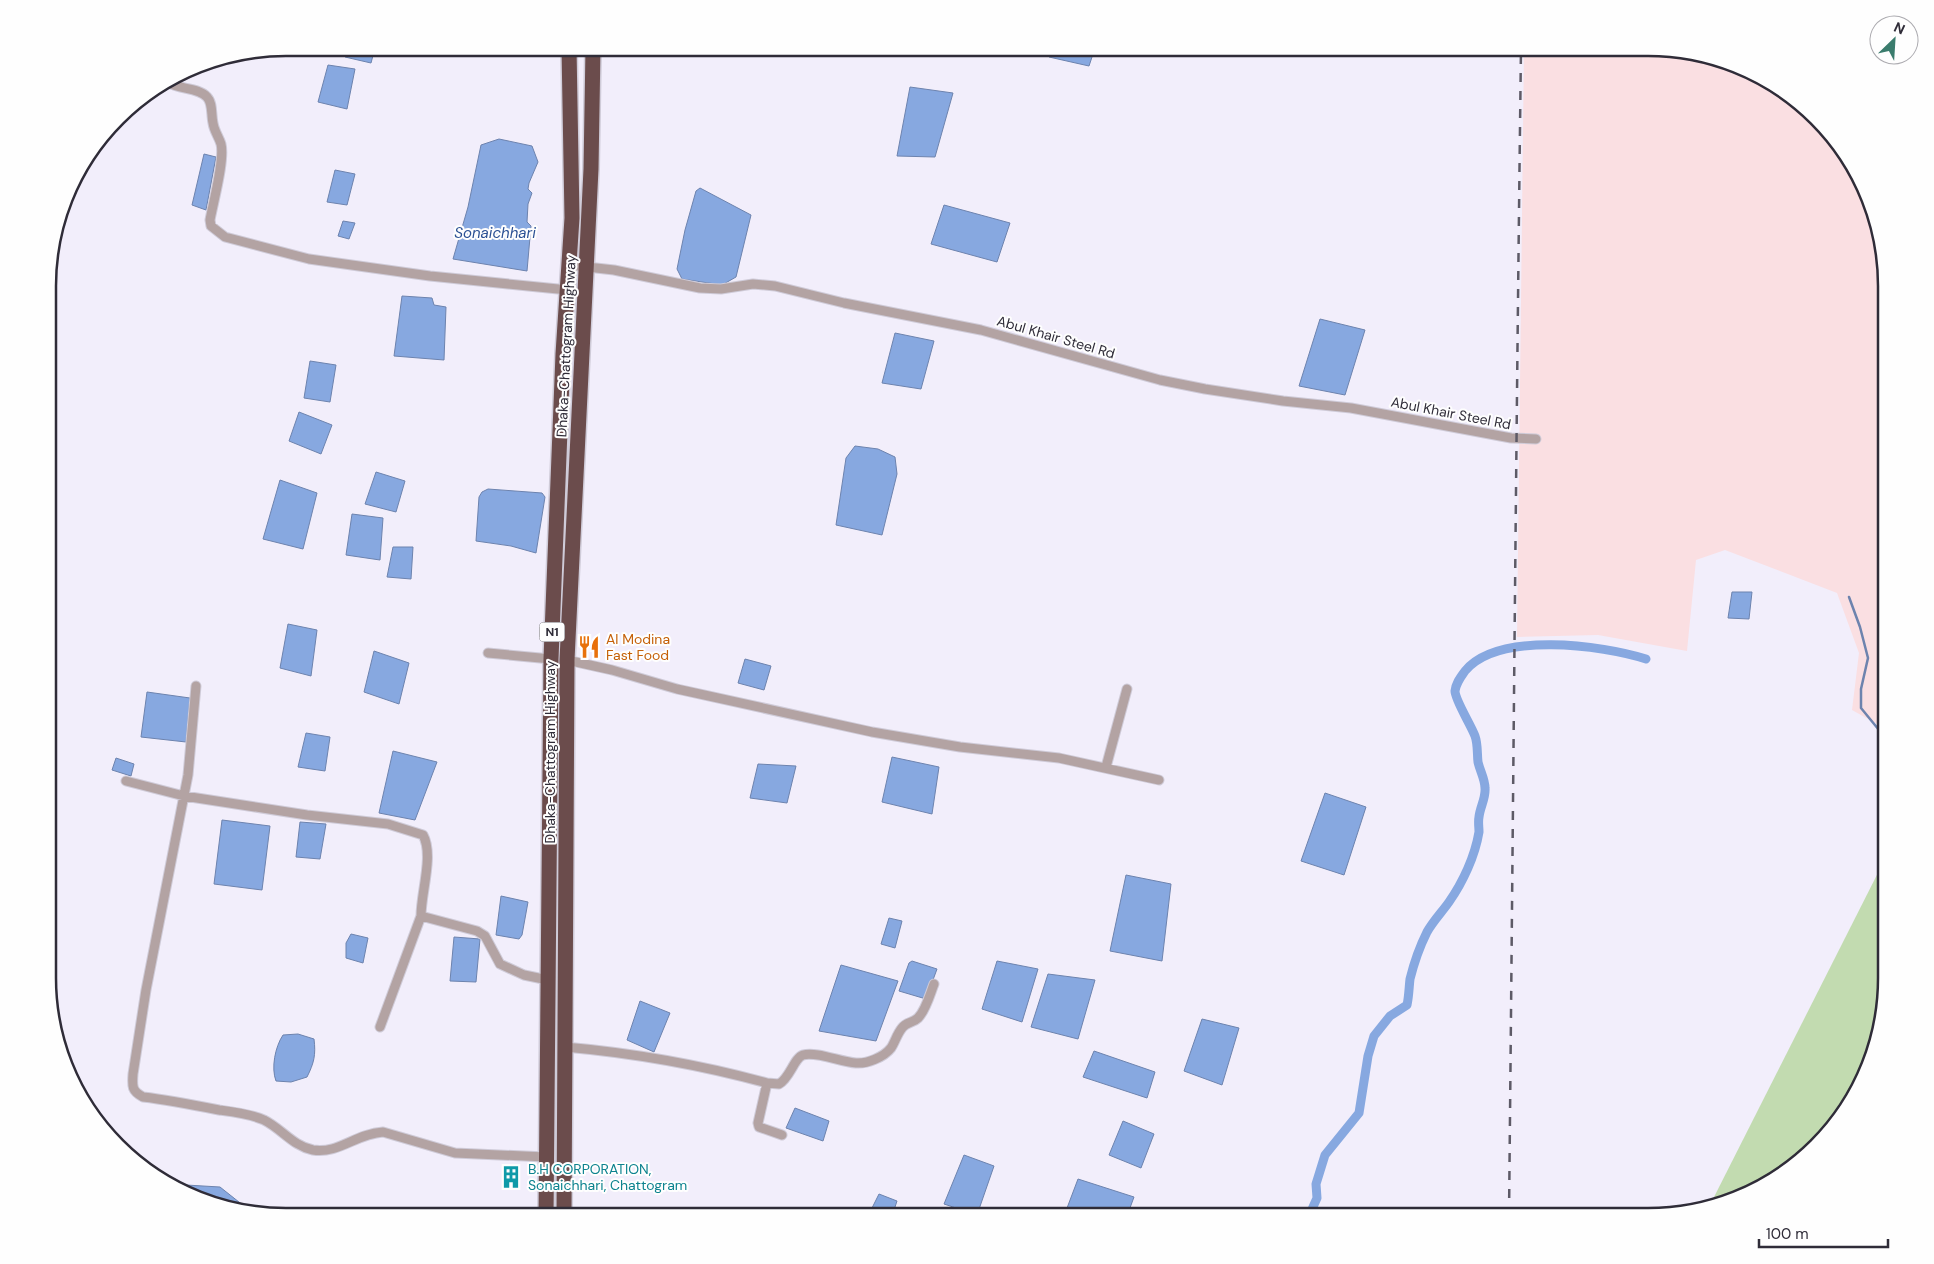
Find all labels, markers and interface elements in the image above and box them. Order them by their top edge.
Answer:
north arrow [1869,15,1919,65]
text: N [1891,18,1908,39]
water label: Sonaichhari [454,223,536,243]
street label: Dhaka-Chattogram Highway [552,254,580,438]
street label: Abul Khair Steel Rd [995,312,1117,362]
street label: Abul Khair Steel Rd [1389,393,1513,433]
road number: N1 [540,622,564,642]
place label: Al Modina Fast Food [606,630,670,664]
restaurant icon: Al Modina Fast Food [576,634,602,660]
street label: Dhaka-Chattogram Highway [541,660,559,843]
place label: B.H CORPORATION, Sonaichhari, Chattogram [528,1160,687,1194]
building icon: B.H CORPORATION, Sonaichhari, Chattogram [498,1164,524,1190]
scale bar [1759,1216,1888,1248]
text: 100 m [1766,1224,1809,1244]

